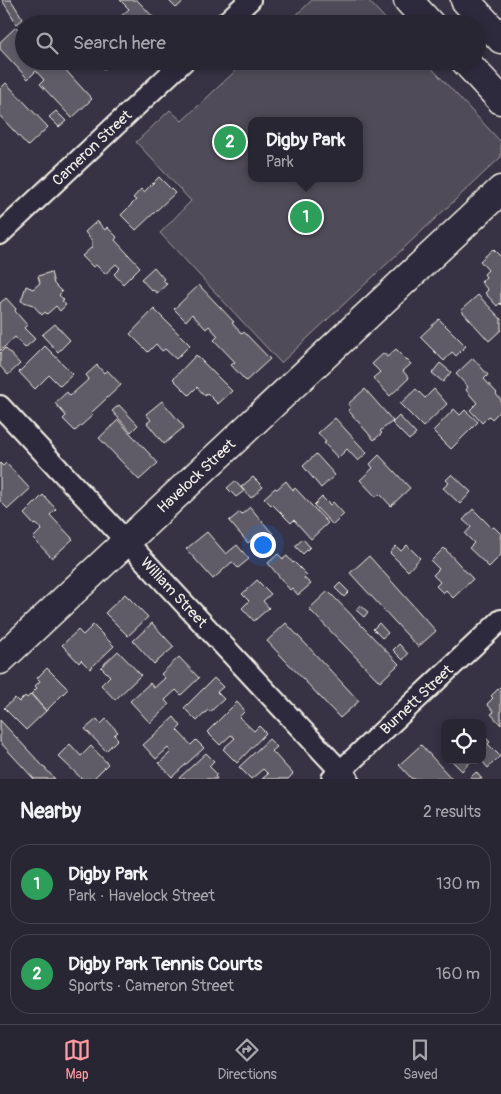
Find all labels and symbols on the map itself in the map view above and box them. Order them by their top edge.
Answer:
street label: Cameron Street [48,105,136,190]
pin: 2 [214,123,246,161]
pin: 1 [290,198,322,236]
street label: Havelock Street [153,434,240,517]
your location [250,532,276,558]
street label: William Street [136,553,212,632]
street label: Burnett Street [376,660,458,738]

